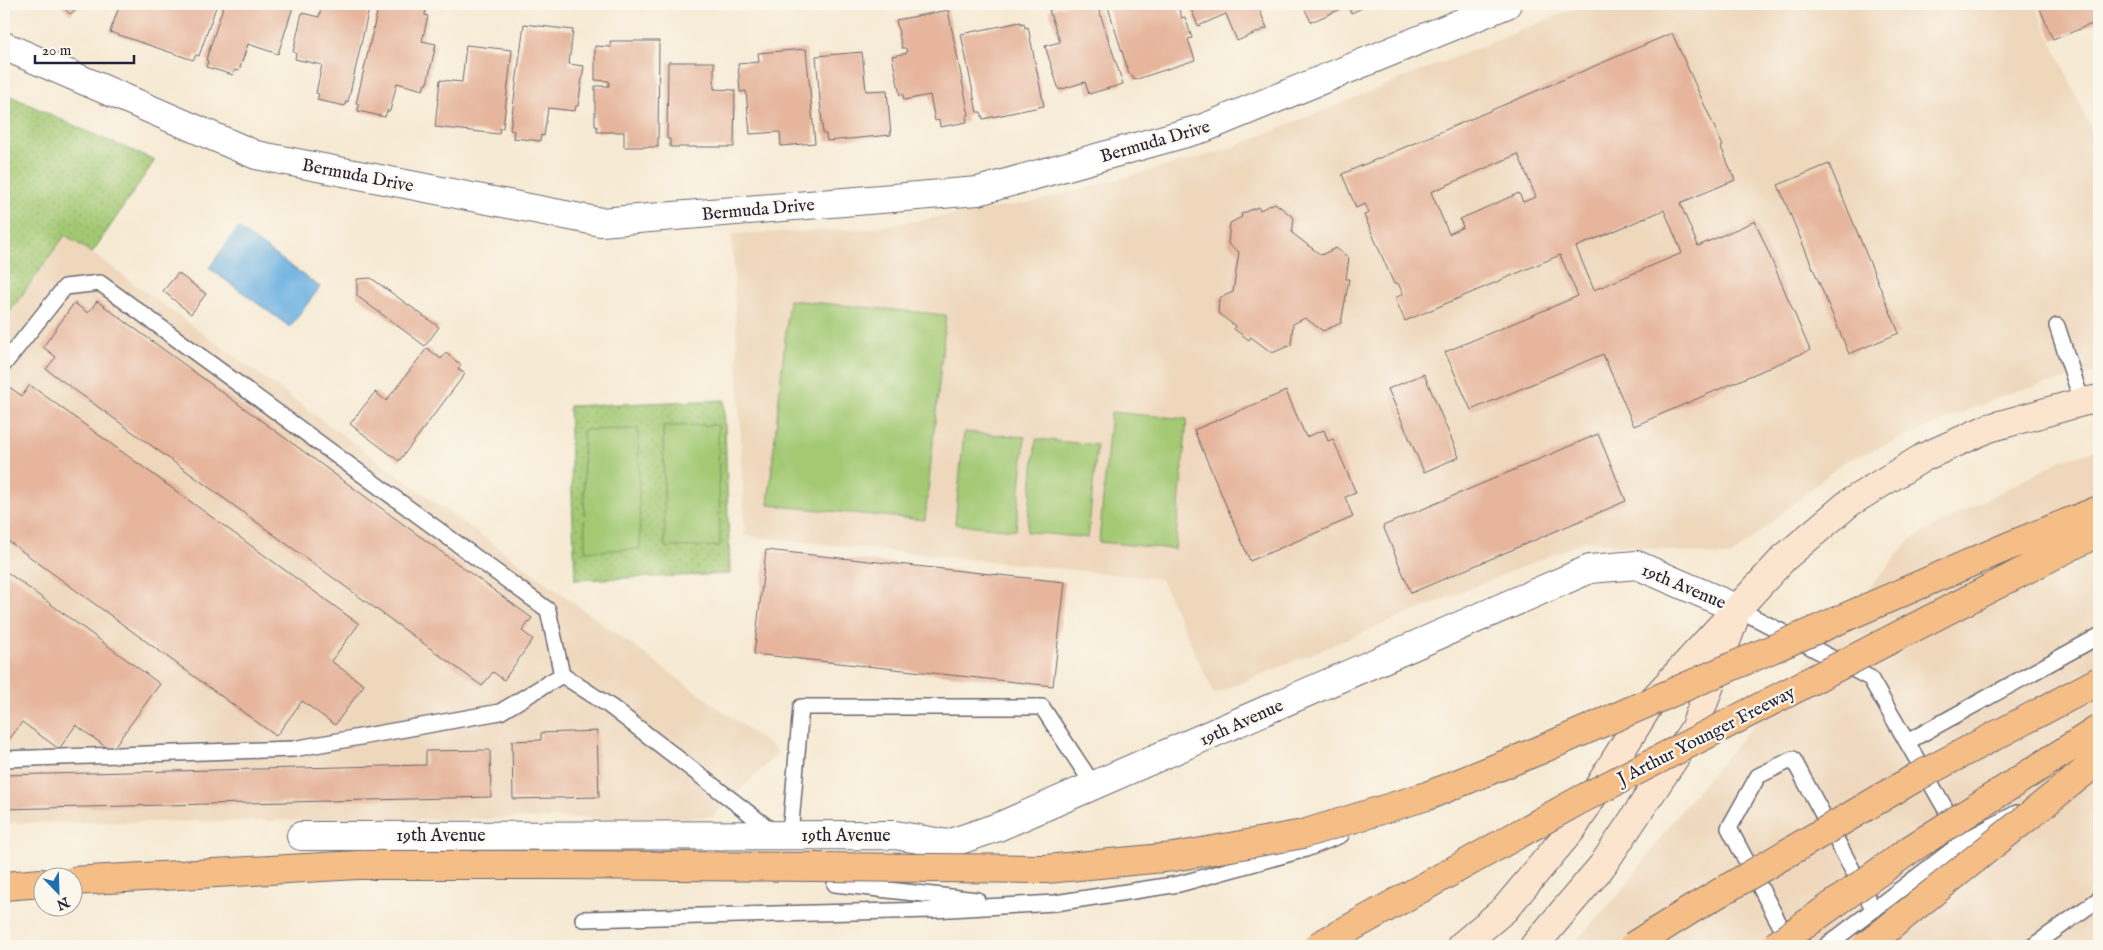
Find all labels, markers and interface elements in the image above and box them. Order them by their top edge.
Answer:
scale bar [35,32,134,64]
text: 20 m [42,41,72,60]
street label: Bermuda Drive [1098,116,1213,169]
street label: Bermuda Drive [300,154,415,199]
street label: Bermuda Drive [701,194,815,227]
street label: 19th Avenue [1638,559,1729,615]
street label: J Arthur Younger Freeway [1612,681,1800,792]
street label: 19th Avenue [1196,695,1287,752]
street label: 19th Avenue [396,825,486,848]
street label: 19th Avenue [801,825,891,848]
north arrow [32,868,82,918]
text: N [54,892,73,914]

